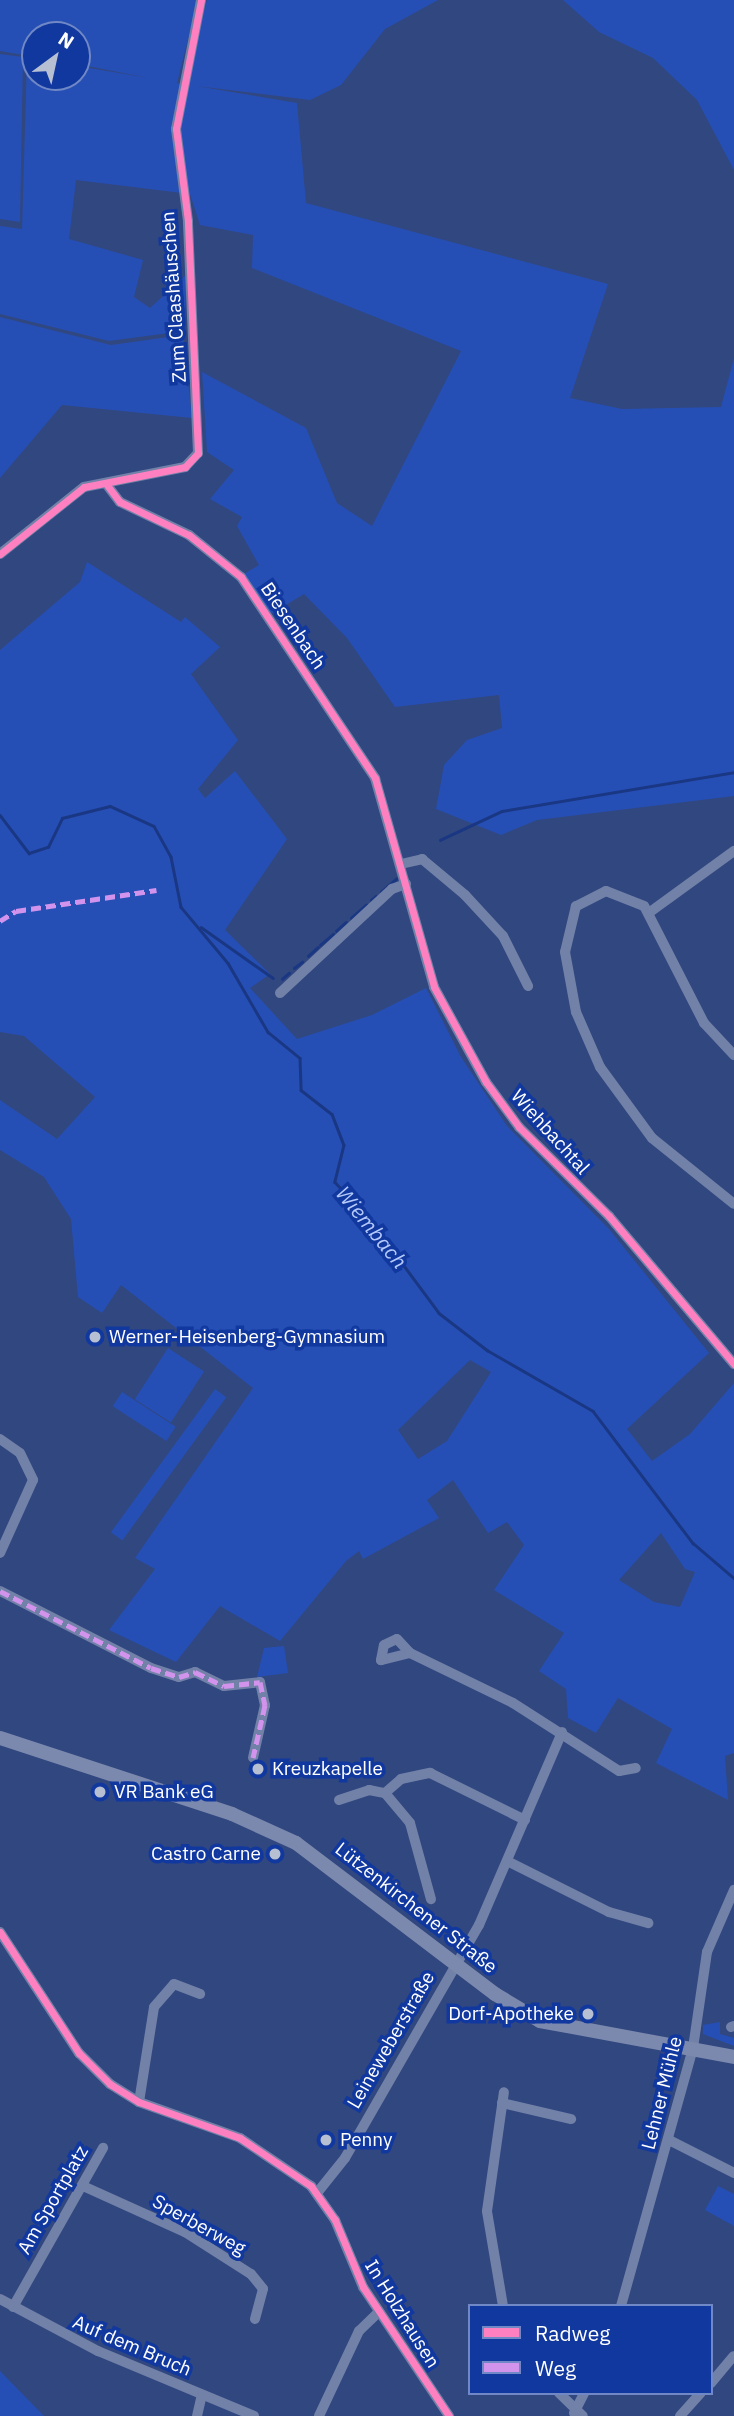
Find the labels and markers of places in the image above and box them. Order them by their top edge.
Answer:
place label: Werner-Heisenberg-Gymnasium [109,1326,385,1348]
marker: Werner-Heisenberg-Gymnasium [87,1329,103,1345]
place label: Kreuzkapelle [272,1758,383,1780]
marker: Kreuzkapelle [250,1761,266,1777]
place label: VR Bank eG [114,1781,214,1803]
marker: VR Bank eG [92,1784,108,1800]
place label: Castro Carne [151,1843,261,1865]
marker: Castro Carne [267,1846,283,1862]
place label: Dorf-Apotheke [448,2003,574,2025]
marker: Dorf-Apotheke [580,2006,596,2022]
place label: Penny [340,2129,392,2151]
marker: Penny [318,2132,334,2148]

